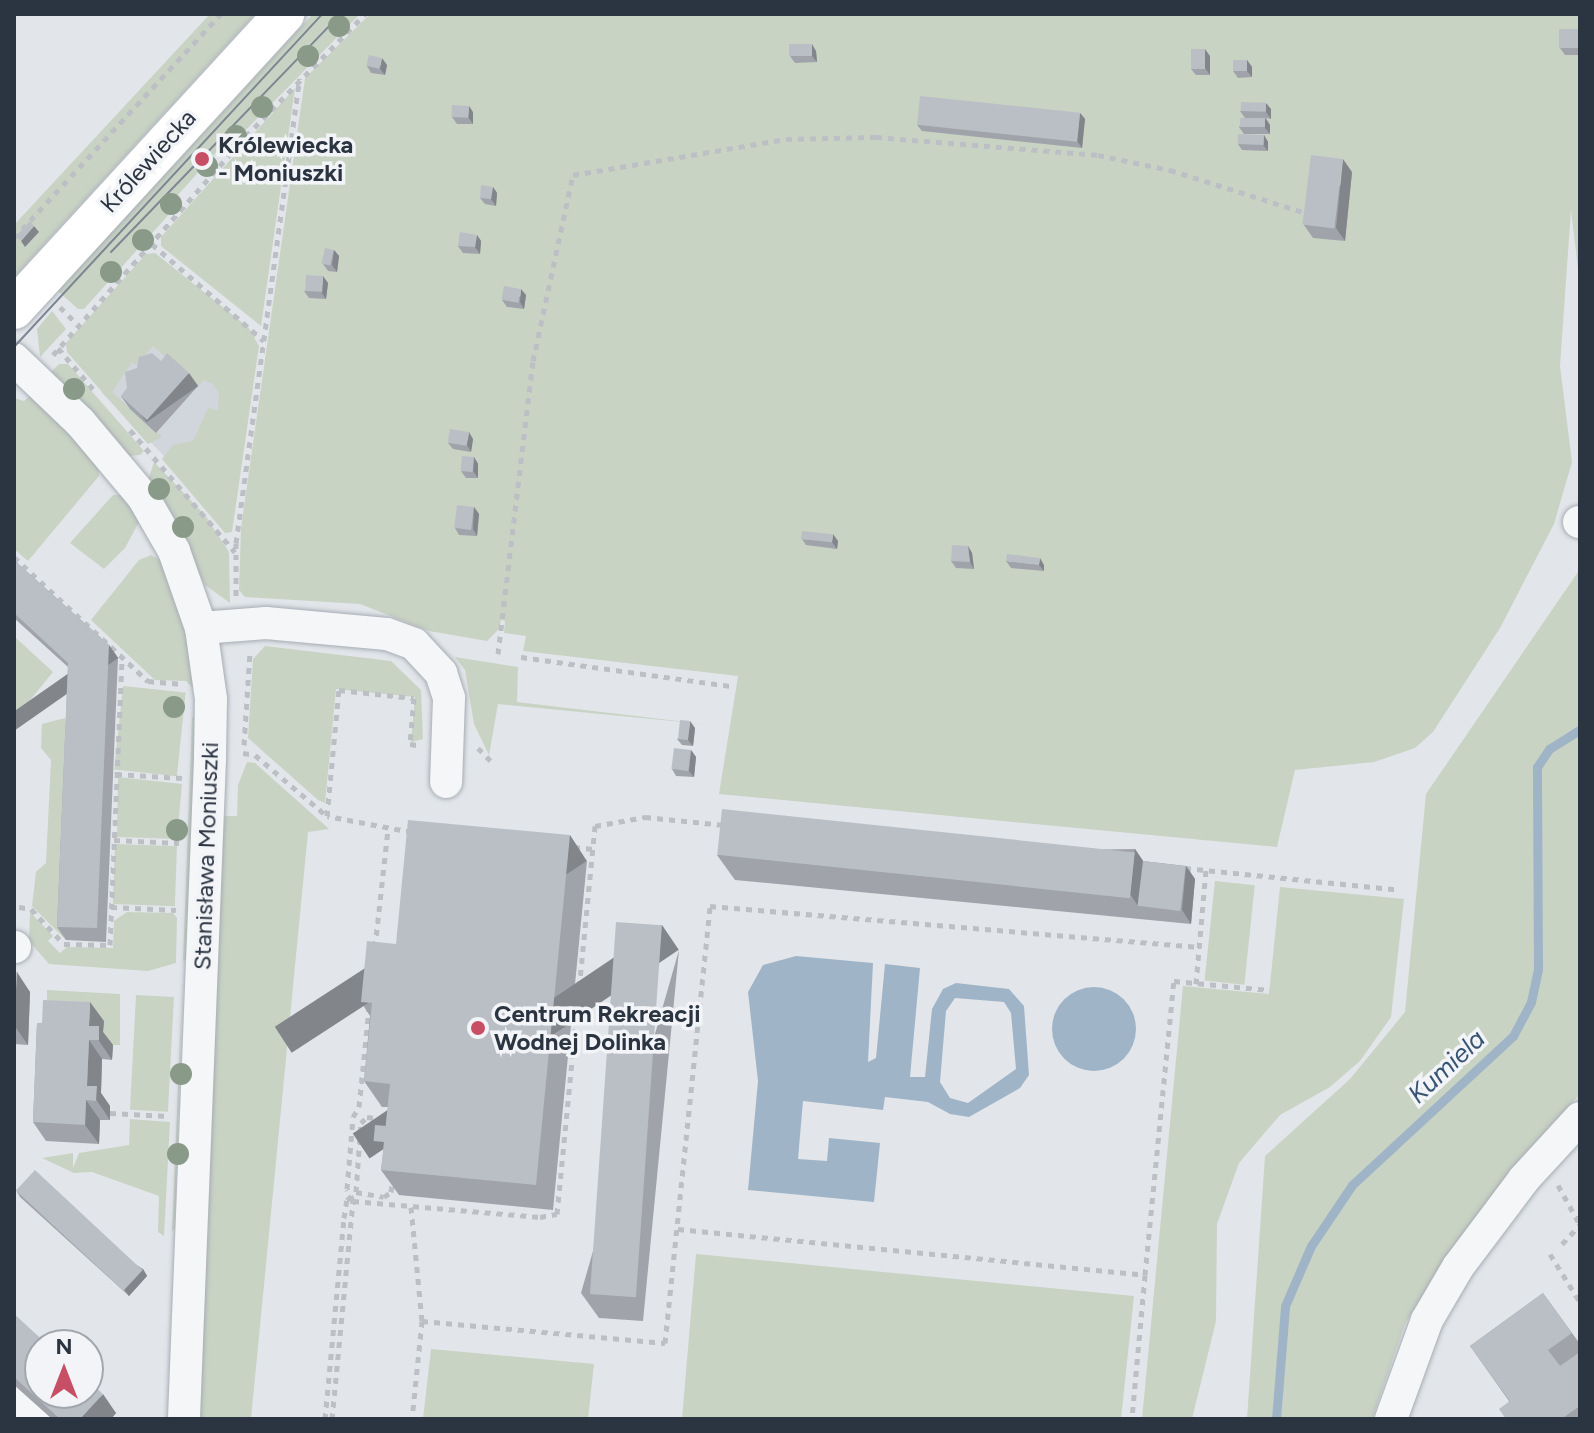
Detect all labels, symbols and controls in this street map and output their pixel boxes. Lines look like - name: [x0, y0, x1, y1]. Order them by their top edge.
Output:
- street label: Królewiecka: [94, 104, 202, 218]
- place label: Królewiecka - Moniuszki: [218, 131, 353, 187]
- marker: Królewiecka - Moniuszki: [193, 150, 211, 168]
- street label: Stanisława Moniuszki: [188, 741, 224, 971]
- place label: Centrum Rekreacji Wodnej Dolinka: [494, 1000, 701, 1056]
- marker: Centrum Rekreacji Wodnej Dolinka: [469, 1019, 487, 1037]
- water label: Kumiela: [1402, 1024, 1492, 1110]
- north arrow: [24, 1329, 104, 1409]
- text: N: [55, 1333, 73, 1360]

